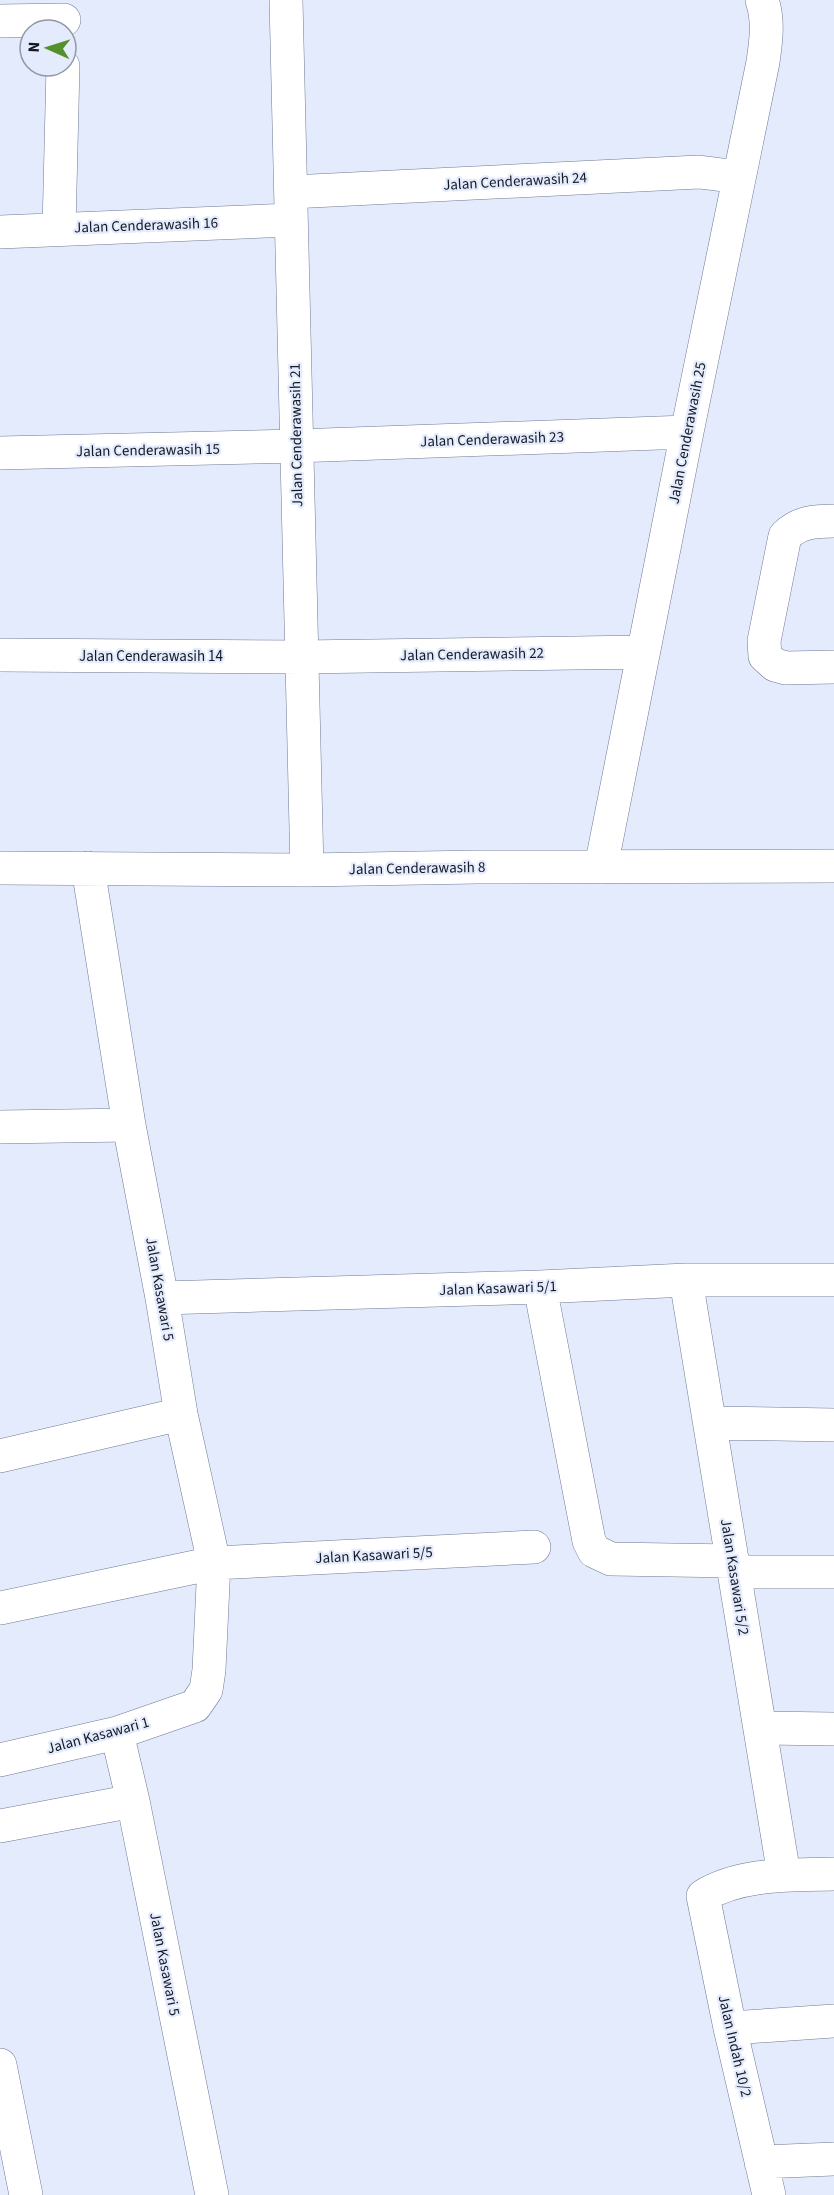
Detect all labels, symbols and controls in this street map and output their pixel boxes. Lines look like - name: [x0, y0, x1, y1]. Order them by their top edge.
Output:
- north arrow: [18, 18, 78, 78]
- text: N: [23, 41, 45, 53]
- street label: Jalan Cenderawasih 24: [443, 167, 588, 196]
- street label: Jalan Cenderawasih 16: [74, 212, 218, 239]
- street label: Jalan Cenderawasih 25: [663, 360, 712, 506]
- street label: Jalan Cenderawasih 21: [285, 363, 308, 507]
- street label: Jalan Cenderawasih 23: [420, 426, 564, 453]
- street label: Jalan Cenderawasih 15: [76, 439, 220, 462]
- street label: Jalan Cenderawasih 22: [400, 643, 544, 666]
- street label: Jalan Cenderawasih 14: [79, 646, 224, 667]
- street label: Jalan Cenderawasih 8: [349, 857, 485, 880]
- street label: Jalan Kasawari 5: [140, 1236, 179, 1343]
- street label: Jalan Kasawari 5/1: [439, 1276, 557, 1301]
- street label: Jalan Kasawari 5/2: [715, 1517, 754, 1637]
- street label: Jalan Kasawari 5/5: [315, 1542, 433, 1569]
- street label: Jalan Kasawari 1: [45, 1712, 152, 1759]
- street label: Jalan Kasawari 5: [144, 1911, 185, 2018]
- street label: Jalan Indah 10/2: [713, 1993, 756, 2099]

